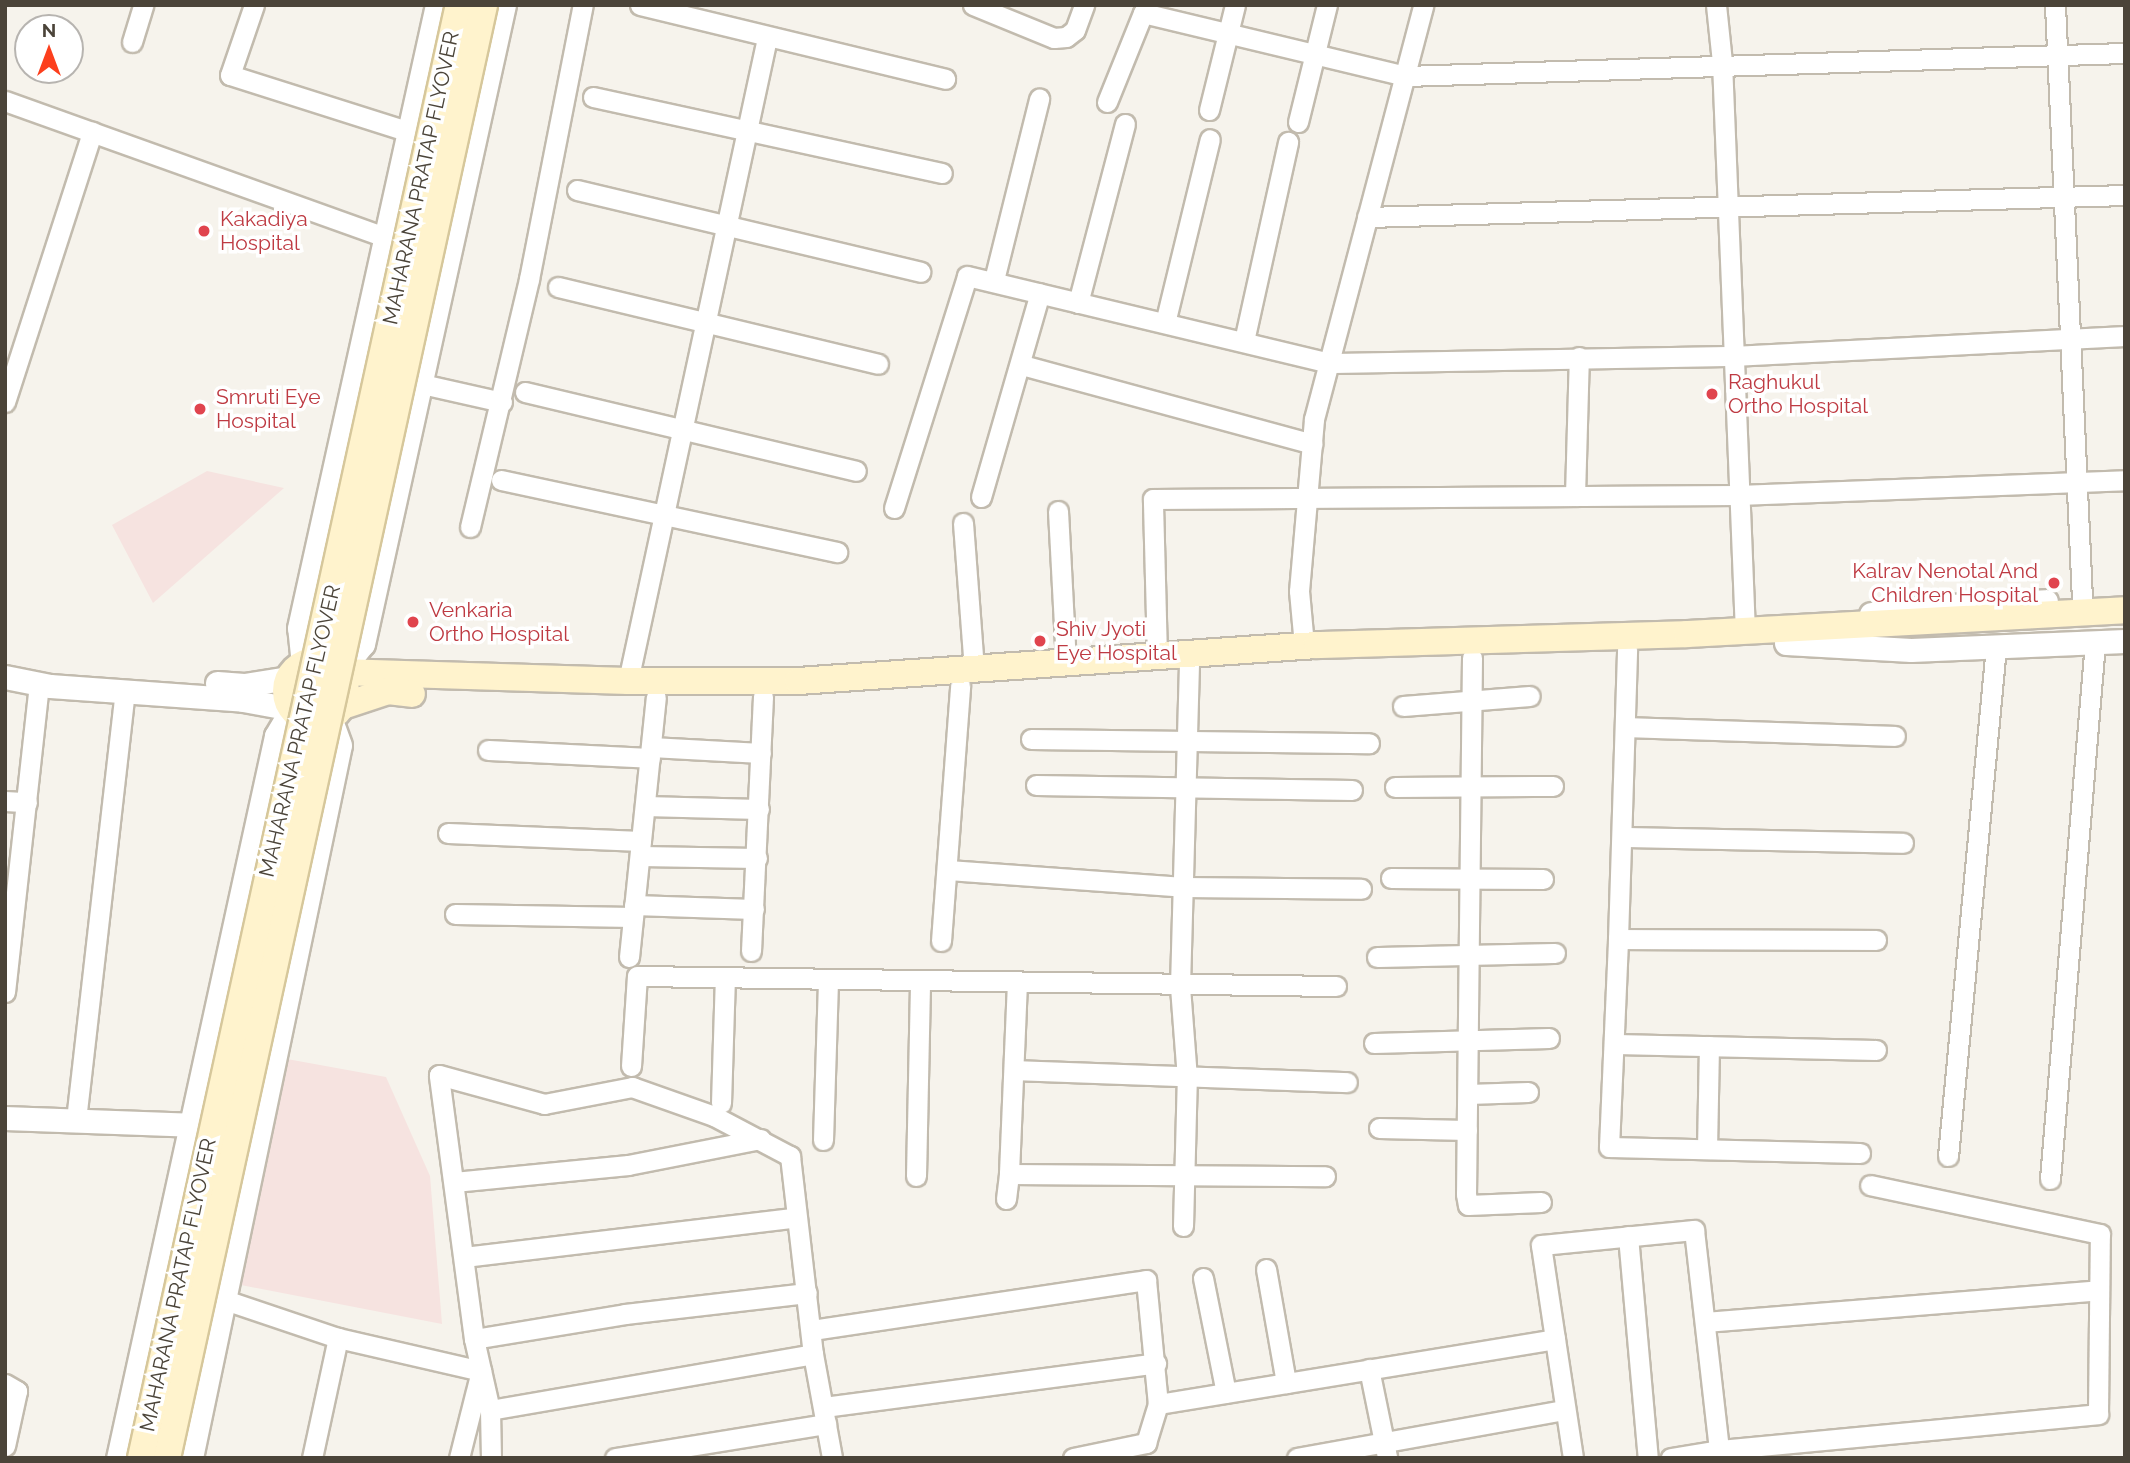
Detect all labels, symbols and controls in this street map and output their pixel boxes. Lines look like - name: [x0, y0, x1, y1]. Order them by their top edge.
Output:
- north arrow: [14, 14, 84, 84]
- text: N: [42, 19, 56, 41]
- street label: MAHARANA PRATAP FLYOVER: [377, 29, 465, 327]
- place label: Kakadiya Hospital: [220, 206, 308, 256]
- marker: Kakadiya Hospital: [194, 221, 214, 241]
- place label: Raghukul Ortho Hospital: [1728, 369, 1868, 419]
- place label: Smruti Eye Hospital: [216, 384, 321, 434]
- marker: Raghukul Ortho Hospital: [1702, 384, 1722, 404]
- marker: Smruti Eye Hospital: [190, 399, 210, 419]
- place label: Kalrav Nenotal And Children Hospital: [1850, 558, 2038, 608]
- marker: Kalrav Nenotal And Children Hospital: [2044, 573, 2064, 593]
- street label: MAHARANA PRATAP FLYOVER: [254, 582, 346, 880]
- place label: Venkaria Ortho Hospital: [429, 597, 569, 647]
- marker: Venkaria Ortho Hospital: [403, 612, 423, 632]
- place label: Shiv Jyoti Eye Hospital: [1056, 616, 1177, 666]
- marker: Shiv Jyoti Eye Hospital: [1030, 631, 1050, 651]
- street label: MAHARANA PRATAP FLYOVER: [134, 1136, 222, 1434]

